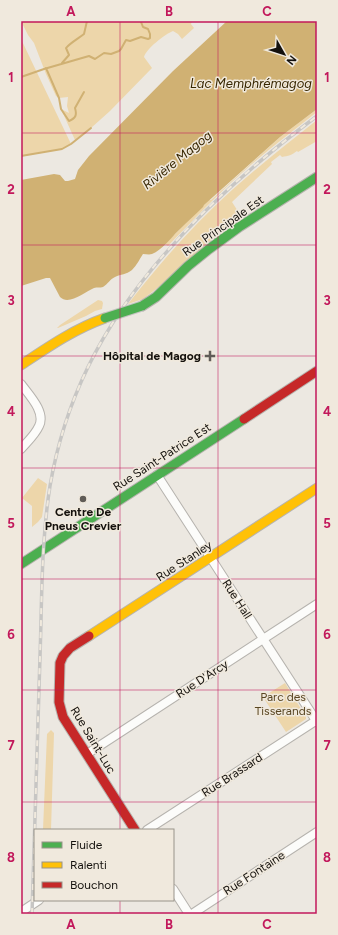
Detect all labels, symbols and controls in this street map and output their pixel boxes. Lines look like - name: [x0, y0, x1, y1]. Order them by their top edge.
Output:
- text: A: [66, 4, 76, 19]
- text: B: [165, 4, 173, 19]
- text: C: [262, 4, 272, 19]
- north arrow: [264, 34, 304, 74]
- text: N: [284, 53, 299, 67]
- text: 1: [8, 70, 14, 85]
- text: 1: [324, 70, 330, 85]
- water label: Lac Memphrémagog: [190, 76, 312, 91]
- water label: Rivière Magog: [140, 127, 215, 192]
- text: 2: [7, 182, 15, 197]
- text: 2: [323, 182, 331, 197]
- street label: Rue Principale Est: [180, 192, 267, 259]
- text: 3: [7, 293, 15, 308]
- text: 3: [323, 293, 331, 308]
- place label: Hôpital de Magog: [103, 349, 201, 363]
- marker: Hôpital de Magog: [204, 350, 216, 362]
- text: 4: [7, 404, 15, 419]
- text: 4: [323, 404, 331, 419]
- street label: Rue Saint-Patrice Est: [110, 420, 214, 494]
- marker: Centre De Pneus Crevier: [78, 494, 88, 504]
- place label: Centre De Pneus Crevier: [45, 505, 122, 533]
- text: 5: [7, 516, 15, 531]
- text: 5: [323, 516, 331, 531]
- street label: Rue Stanley: [153, 537, 215, 584]
- street label: Rue Hall: [219, 577, 255, 621]
- text: 6: [7, 627, 15, 642]
- text: 6: [323, 627, 331, 642]
- street label: Rue D'Arcy: [173, 657, 231, 701]
- park label: Parc des Tisserands: [255, 690, 312, 718]
- street label: Rue Saint-Luc: [68, 704, 119, 776]
- text: 7: [7, 738, 15, 753]
- text: 7: [323, 738, 331, 753]
- street label: Rue Brassard: [199, 750, 265, 800]
- legend: [34, 829, 174, 901]
- text: Fluide: [70, 838, 103, 852]
- street label: Rue Fontaine: [221, 848, 288, 898]
- text: 8: [7, 850, 15, 865]
- text: 8: [323, 850, 331, 865]
- text: Ralenti: [70, 858, 107, 872]
- text: Bouchon: [70, 878, 118, 892]
- text: A: [66, 917, 76, 932]
- text: B: [165, 917, 173, 932]
- text: C: [262, 917, 272, 932]

